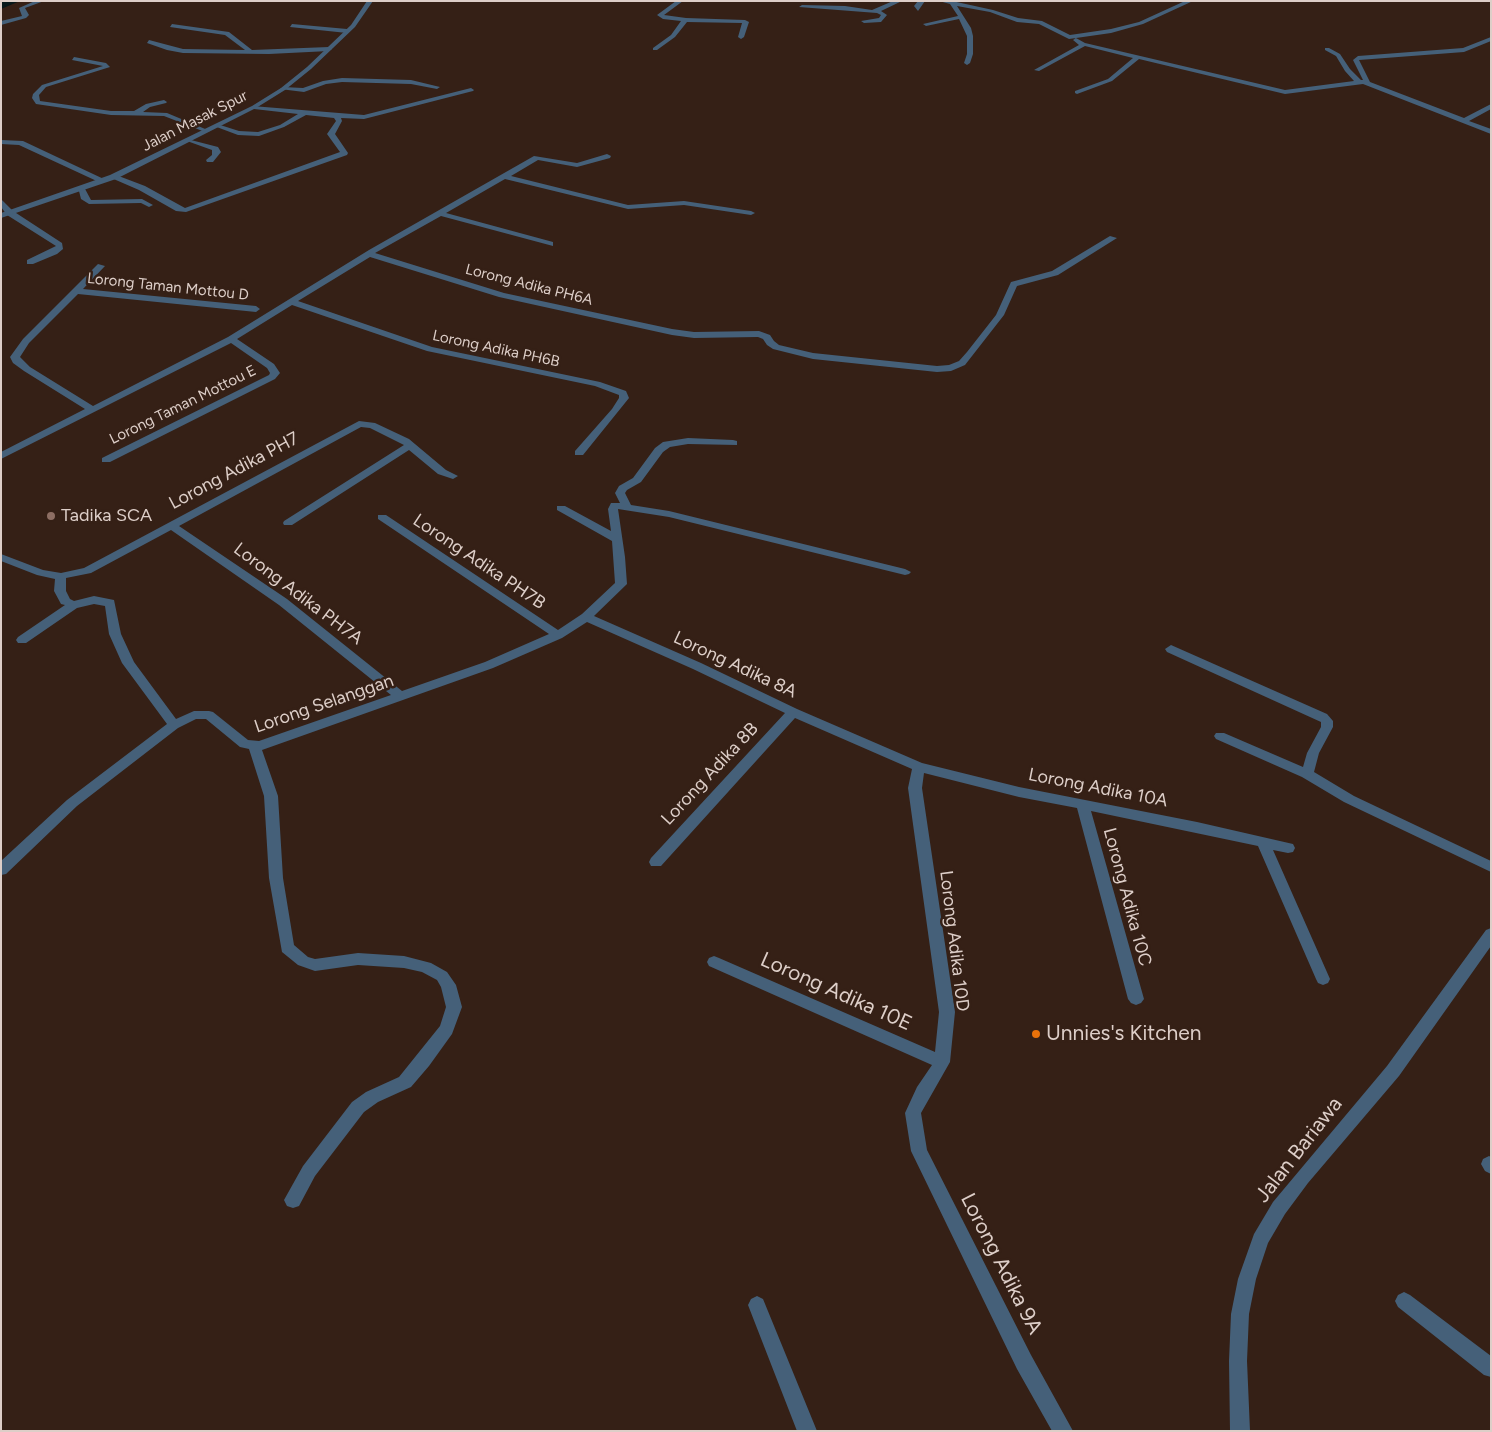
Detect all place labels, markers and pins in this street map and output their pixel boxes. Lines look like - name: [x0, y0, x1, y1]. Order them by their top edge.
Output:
- place label: Tadika SCA: [61, 505, 152, 527]
- marker: Tadika SCA: [45, 510, 57, 522]
- place label: Unnies's Kitchen: [1046, 1021, 1201, 1047]
- marker: Unnies's Kitchen: [1030, 1028, 1042, 1040]

